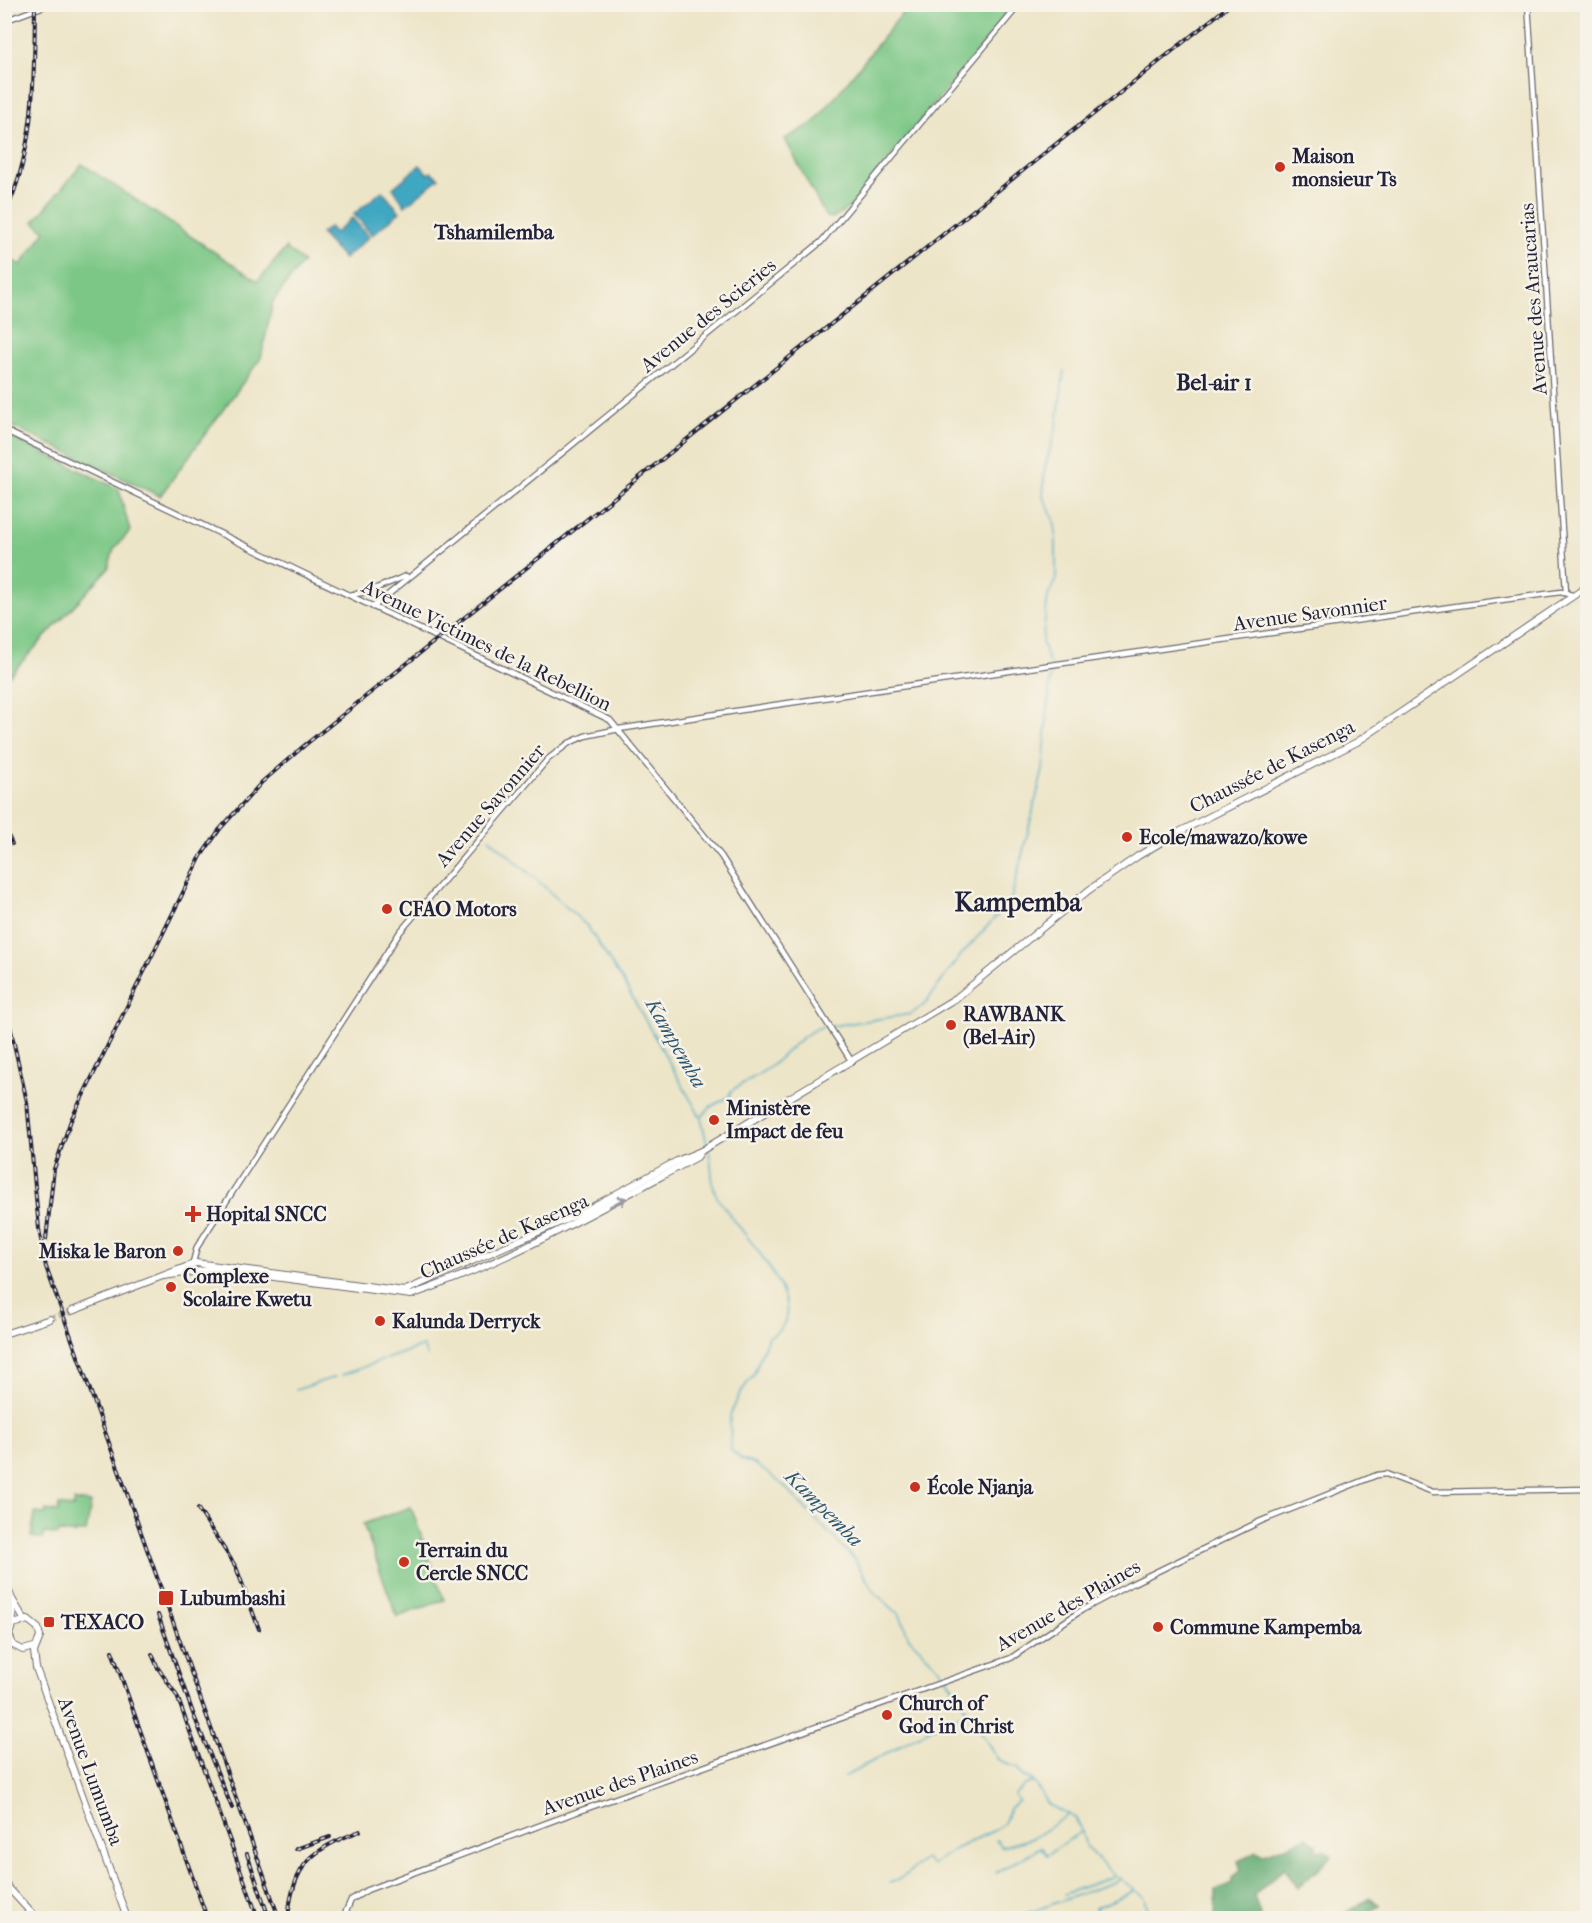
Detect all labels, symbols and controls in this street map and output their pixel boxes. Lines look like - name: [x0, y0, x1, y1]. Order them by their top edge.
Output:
- place label: Maison monsieur Ts: [1291, 145, 1397, 191]
- marker: Maison monsieur Ts: [1273, 160, 1287, 174]
- street label: Avenue des Araucarias: [1515, 202, 1552, 397]
- district label: Tshamilemba: [433, 220, 555, 244]
- street label: Avenue des Scieries: [635, 254, 781, 378]
- district label: Bel-air 1: [1176, 370, 1252, 396]
- street label: Avenue Victimes de la Rebellion: [357, 574, 616, 716]
- street label: Avenue Savonnier: [1231, 591, 1389, 636]
- street label: Chaussée de Kasenga: [1186, 715, 1359, 818]
- street label: Avenue Savonnier: [430, 739, 550, 872]
- place label: Ecole/mawazo/kowe: [1139, 826, 1308, 849]
- marker: Ecole/mawazo/kowe: [1120, 830, 1134, 844]
- district label: Kampemba: [955, 887, 1082, 918]
- place label: CFAO Motors: [399, 898, 517, 921]
- marker: CFAO Motors: [380, 902, 394, 916]
- water label: Kampemba: [640, 992, 711, 1092]
- place label: RAWBANK (Bel-Air): [963, 1003, 1066, 1049]
- marker: RAWBANK (Bel-Air): [944, 1018, 958, 1032]
- place label: Ministère Impact de feu: [725, 1097, 844, 1143]
- marker: Ministère Impact de feu: [707, 1113, 721, 1127]
- street label: Chaussée de Kasenga: [416, 1189, 593, 1284]
- one-way arrow: [608, 1196, 626, 1207]
- place label: Hopital SNCC: [206, 1203, 327, 1226]
- marker: Hopital SNCC: [184, 1205, 202, 1223]
- place label: Miska le Baron: [38, 1240, 166, 1263]
- marker: Miska le Baron: [171, 1244, 185, 1258]
- place label: Complexe Scolaire Kwetu: [183, 1265, 312, 1311]
- marker: Complexe Scolaire Kwetu: [164, 1280, 178, 1294]
- place label: Kalunda Derryck: [392, 1310, 541, 1333]
- marker: Kalunda Derryck: [373, 1314, 387, 1328]
- water label: Kampemba: [779, 1463, 868, 1552]
- place label: École Njanja: [927, 1474, 1034, 1499]
- marker: École Njanja: [908, 1480, 922, 1494]
- place label: Terrain du Cercle SNCC: [415, 1539, 528, 1585]
- marker: Terrain du Cercle SNCC: [397, 1555, 411, 1569]
- street label: Avenue des Plaines: [991, 1555, 1145, 1657]
- place label: Lubumbashi: [180, 1587, 287, 1610]
- marker: Lubumbashi: [157, 1589, 175, 1607]
- place label: TEXACO: [60, 1611, 144, 1634]
- marker: TEXACO: [42, 1615, 56, 1629]
- place label: Commune Kampemba: [1170, 1616, 1362, 1639]
- marker: Commune Kampemba: [1151, 1620, 1165, 1634]
- place label: Church of God in Christ: [899, 1692, 1015, 1738]
- street label: Avenue Lumumba: [53, 1693, 128, 1849]
- marker: Church of God in Christ: [880, 1708, 894, 1722]
- street label: Avenue des Plaines: [538, 1745, 701, 1820]

